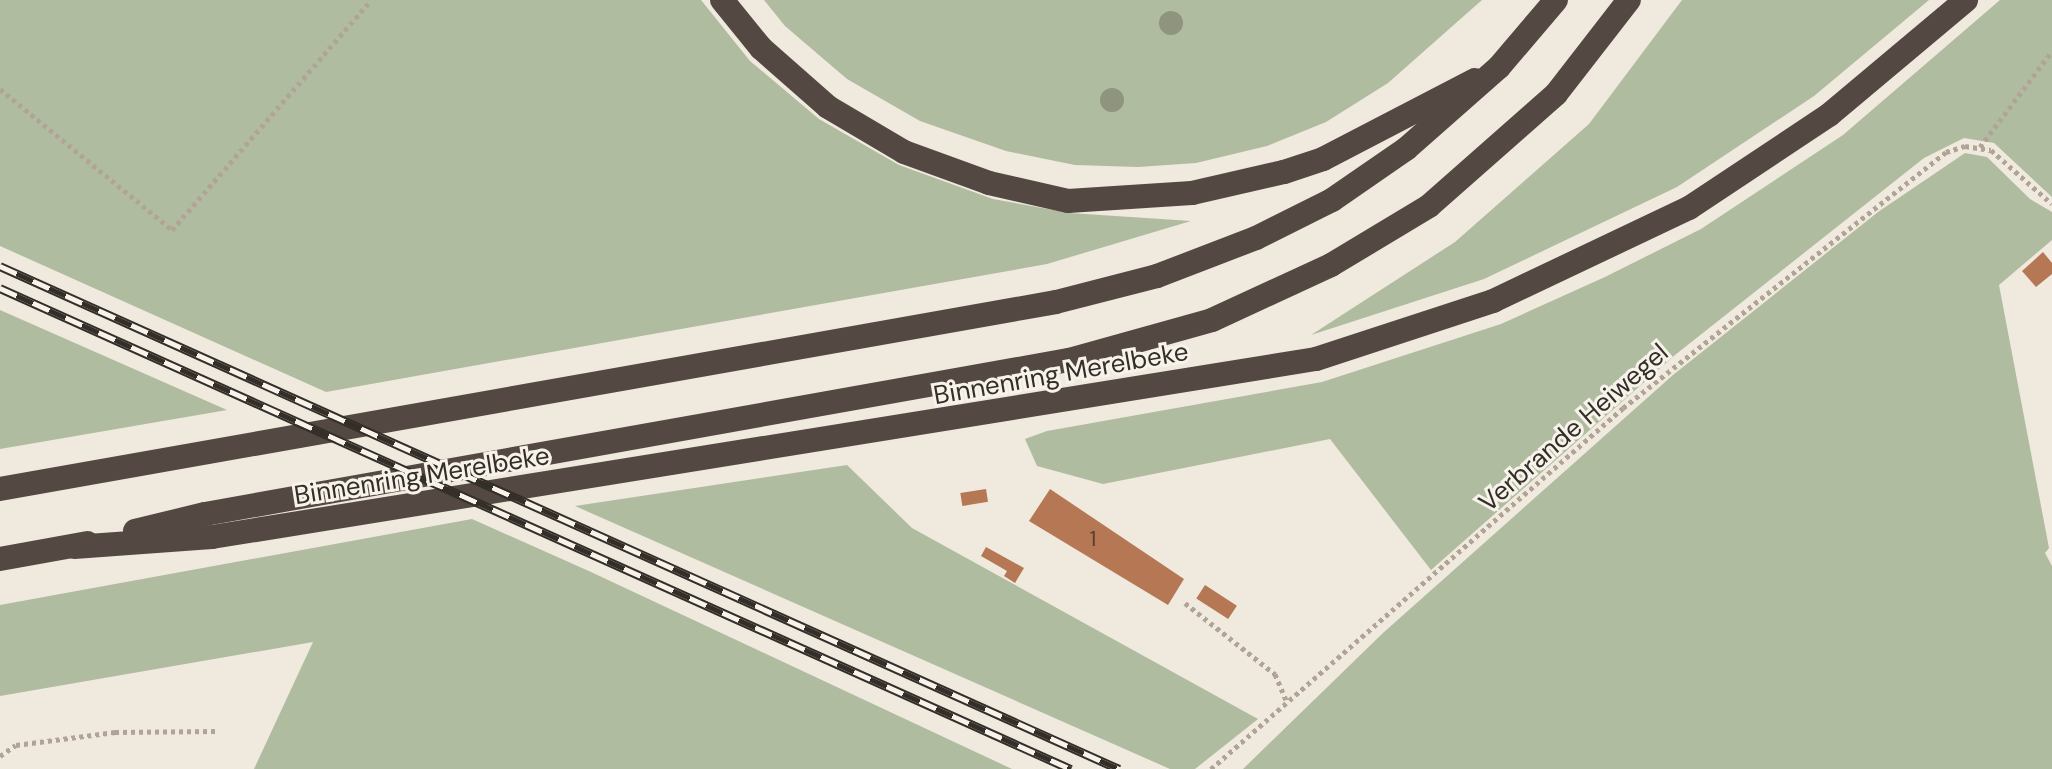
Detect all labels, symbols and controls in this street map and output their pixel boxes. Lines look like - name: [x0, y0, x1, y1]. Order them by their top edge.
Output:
- street label: Binnenring Merelbeke: [931, 336, 1191, 412]
- street label: Verbrande Heiwegel: [1473, 337, 1675, 519]
- street label: Binnenring Merelbeke: [292, 440, 552, 512]
- house number: 1: [1090, 526, 1096, 552]

